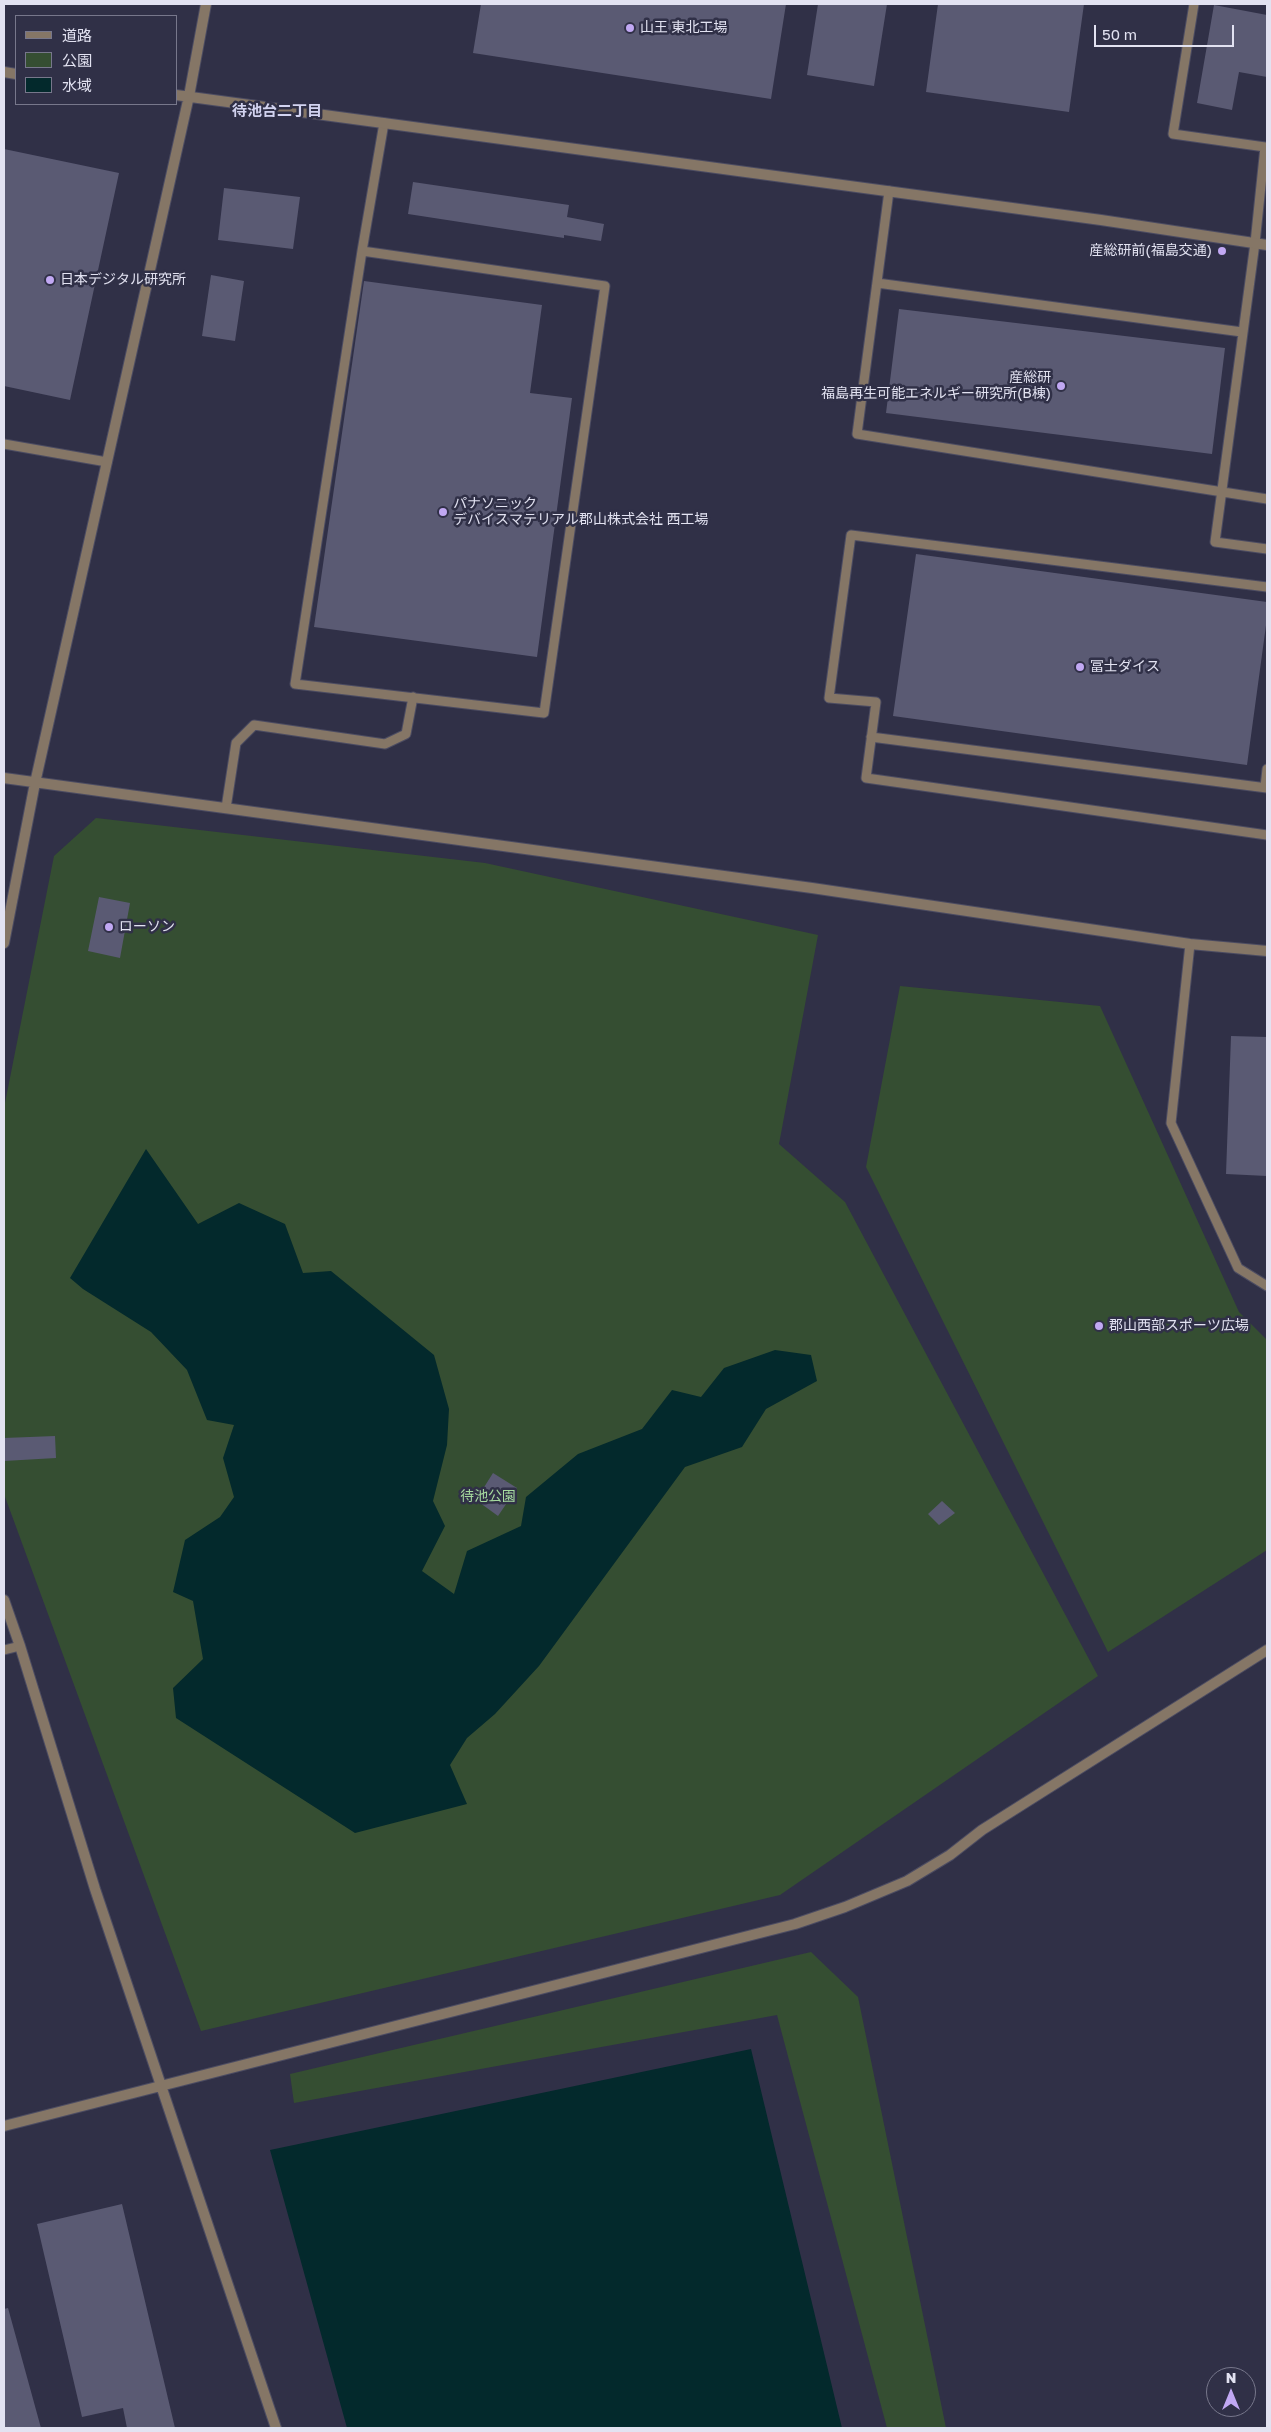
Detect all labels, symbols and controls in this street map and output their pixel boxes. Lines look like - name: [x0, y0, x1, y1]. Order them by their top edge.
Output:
- legend: [15, 15, 178, 105]
- scale bar: [1096, 15, 1236, 47]
- place label: 山王 東北工場: [640, 20, 727, 36]
- marker: 山王 東北工場: [624, 22, 636, 34]
- text: 50 m: [1102, 25, 1137, 43]
- text: 道路: [62, 26, 92, 44]
- text: 公園: [62, 51, 92, 69]
- text: 水域: [62, 76, 92, 94]
- district label: 待池台二丁目: [232, 102, 322, 120]
- place label: 産総研前(福島交通): [1089, 243, 1212, 259]
- marker: 産総研前(福島交通): [1216, 245, 1228, 257]
- place label: 日本デジタル研究所: [60, 272, 186, 288]
- marker: 日本デジタル研究所: [44, 274, 56, 286]
- place label: 産総研 福島再生可能エネルギー研究所(B棟): [821, 370, 1051, 402]
- marker: 産総研 福島再生可能エネルギー研究所(B棟): [1055, 380, 1067, 392]
- place label: パナソニック デバイスマテリアル郡山株式会社 西工場: [453, 496, 708, 528]
- marker: パナソニック デバイスマテリアル郡山株式会社 西工場: [437, 506, 449, 518]
- place label: 冨士ダイス: [1090, 659, 1160, 675]
- marker: 冨士ダイス: [1074, 661, 1086, 673]
- place label: ローソン: [119, 919, 175, 935]
- marker: ローソン: [103, 921, 115, 933]
- place label: 郡山西部スポーツ広場: [1109, 1318, 1249, 1334]
- marker: 郡山西部スポーツ広場: [1093, 1320, 1105, 1332]
- park label: 待池公園: [460, 1489, 516, 1505]
- north arrow: [1206, 2367, 1256, 2417]
- text: N: [1226, 2369, 1236, 2386]

